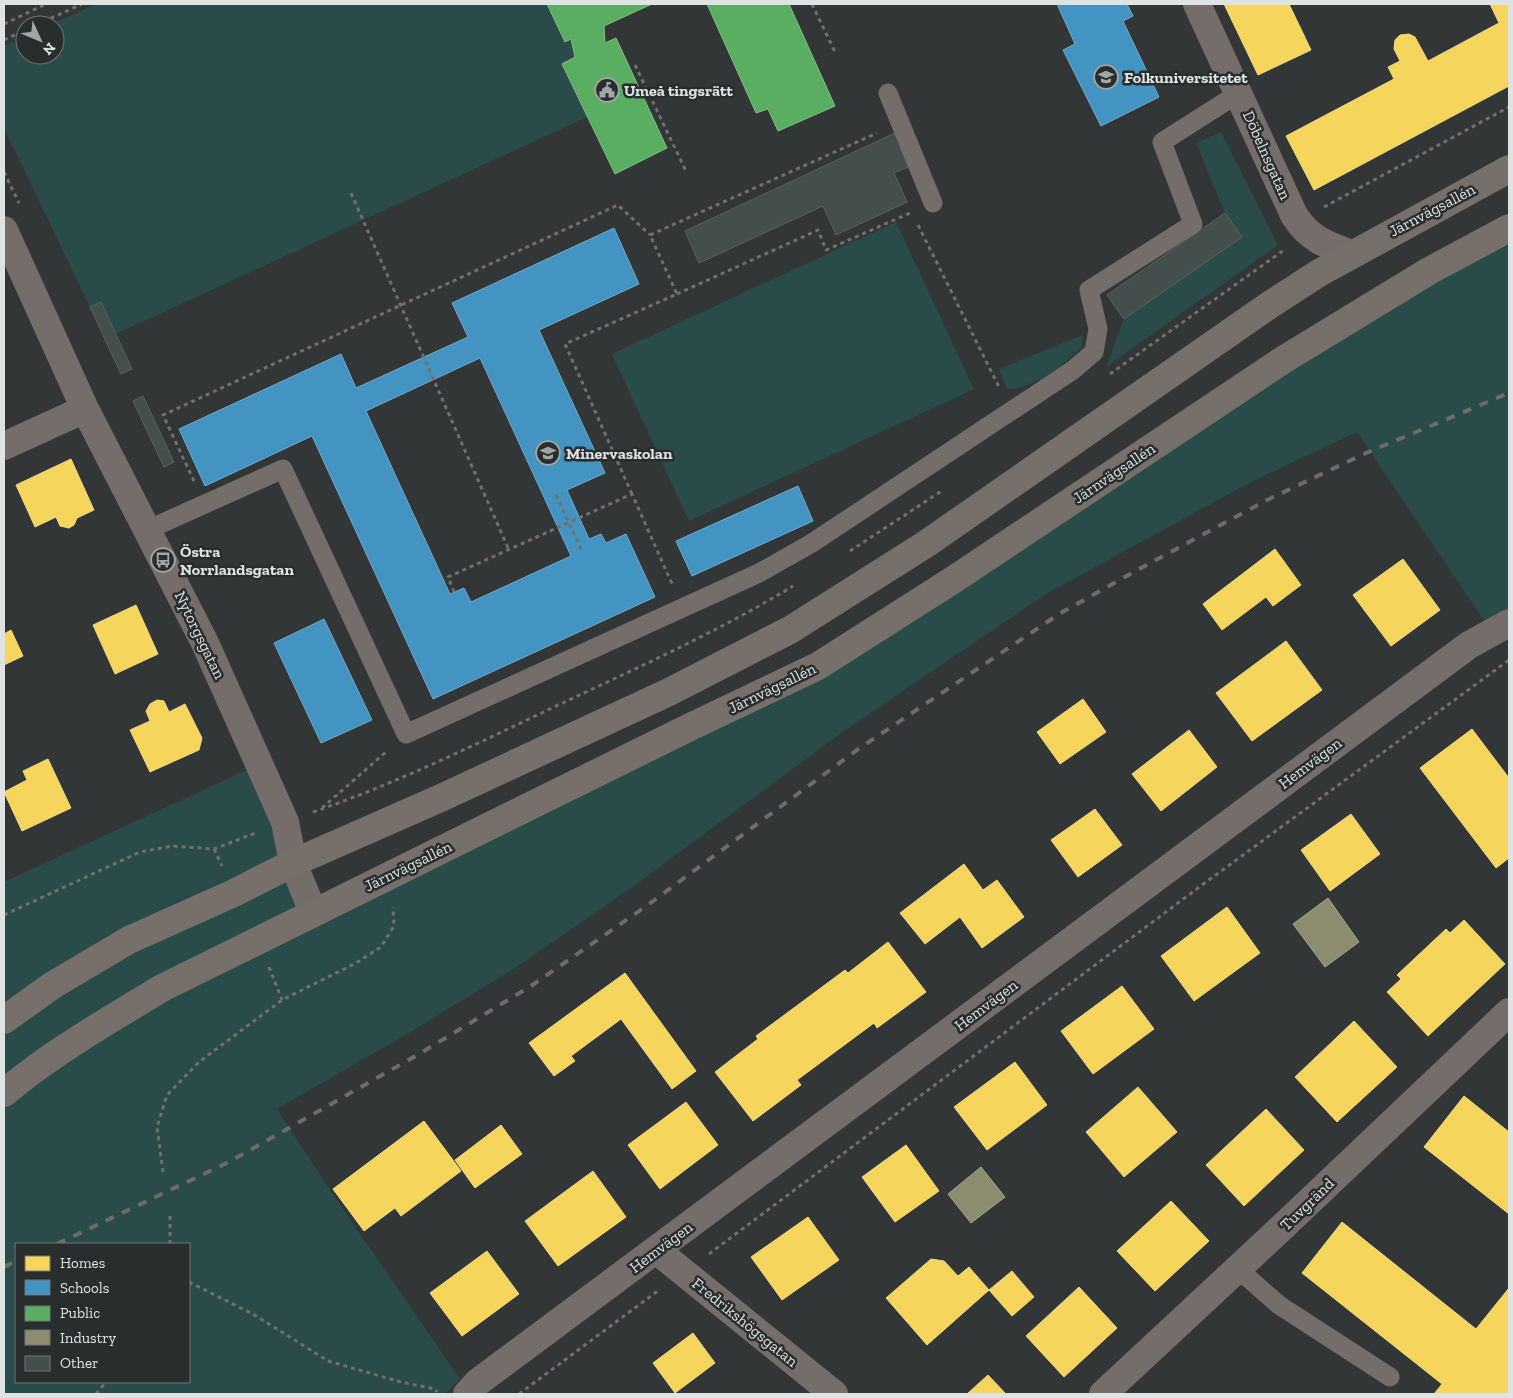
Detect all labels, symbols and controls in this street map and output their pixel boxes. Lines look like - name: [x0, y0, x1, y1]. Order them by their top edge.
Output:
- north arrow: [15, 15, 65, 65]
- text: N: [39, 39, 59, 59]
- school or university icon: Folkuniversitetet: [1093, 64, 1119, 90]
- place label: Folkuniversitetet: [1124, 68, 1248, 87]
- public building icon: Umeå tingsrätt: [594, 77, 620, 103]
- place label: Umeå tingsrätt: [624, 81, 733, 100]
- street label: Döbelnsgatan: [1239, 108, 1295, 203]
- street label: Järnvägsallén: [1386, 179, 1479, 241]
- street label: Järnvägsallén: [1069, 438, 1159, 507]
- school or university icon: Minervaskolan: [535, 440, 561, 466]
- place label: Minervaskolan: [566, 444, 673, 463]
- place label: Östra Norrlandsgatan: [180, 542, 294, 579]
- bus stop icon: Östra Norrlandsgatan: [150, 547, 176, 573]
- street label: Nytorgsgatan: [171, 588, 230, 683]
- street label: Järnvägsallén: [725, 658, 819, 717]
- street label: Hemvägen: [1275, 733, 1346, 793]
- street label: Järnvägsallén: [361, 836, 455, 895]
- street label: Hemvägen: [951, 975, 1022, 1035]
- street label: Tuvgränd: [1276, 1173, 1338, 1234]
- street label: Hemvägen: [626, 1217, 697, 1277]
- legend: [15, 1243, 190, 1383]
- text: Homes: [60, 1254, 105, 1272]
- street label: Fredrikshögsgatan: [688, 1273, 802, 1371]
- text: Schools: [60, 1279, 109, 1297]
- text: Public: [60, 1304, 100, 1322]
- text: Industry: [60, 1329, 117, 1347]
- text: Other: [60, 1354, 98, 1372]

